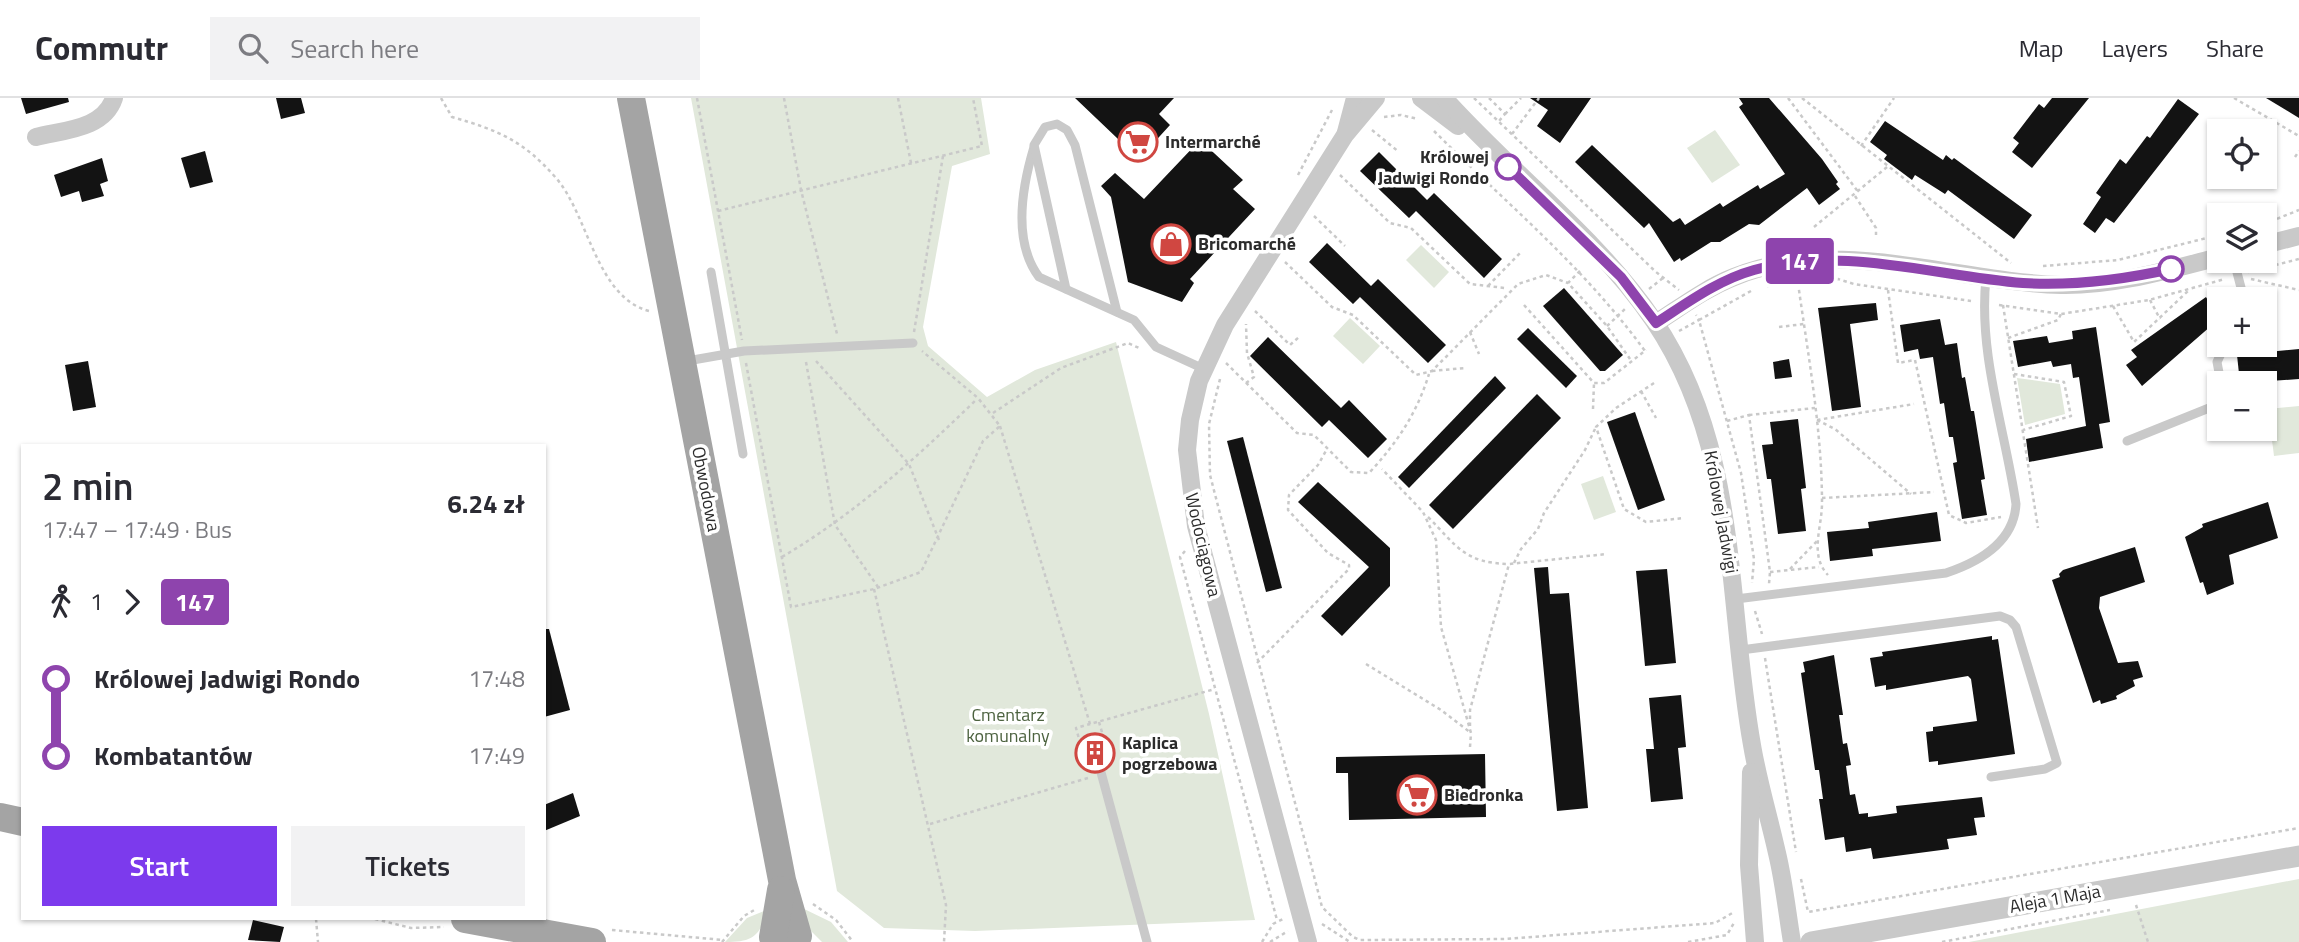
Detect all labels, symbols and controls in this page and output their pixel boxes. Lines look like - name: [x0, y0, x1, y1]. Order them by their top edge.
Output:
- search box: [210, 17, 700, 80]
- text: Commutr: [35, 23, 168, 73]
- icon: search: [234, 29, 272, 67]
- text: Search here: [290, 29, 419, 68]
- text: Map: [2019, 30, 2064, 66]
- text: Layers: [2102, 30, 2168, 66]
- text: Share: [2206, 30, 2264, 66]
- map controls: [2207, 119, 2277, 441]
- button: locate: [2207, 119, 2277, 189]
- supermarket icon: Intermarché: [1117, 121, 1159, 163]
- place label: Intermarché: [1165, 128, 1261, 155]
- place label: Królowej Jadwigi Rondo: [1378, 143, 1489, 191]
- marker: Królowej Jadwigi Rondo: [1495, 154, 1521, 180]
- button: layers: [2207, 203, 2277, 273]
- shop icon: Bricomarché: [1150, 223, 1192, 265]
- place label: Bricomarché: [1198, 230, 1296, 257]
- line badge: 147: [1760, 238, 1840, 284]
- text: 147: [1780, 243, 1820, 279]
- unlabelled marker: [2158, 256, 2184, 282]
- button: +: [2207, 287, 2277, 357]
- button: −: [2207, 371, 2277, 441]
- street label: Obwodowa: [685, 444, 728, 534]
- street label: Królowej Jadwigi: [1697, 448, 1746, 576]
- text: 2 min: [42, 457, 133, 515]
- text: 6.24 zł: [447, 484, 525, 523]
- street label: Wodociągowa: [1178, 490, 1229, 600]
- text: 17:47 – 17:49 · Bus: [42, 512, 232, 547]
- icon: walk: [42, 583, 80, 621]
- icon: forward: [113, 583, 151, 621]
- text: 1: [90, 584, 103, 619]
- text: 147: [175, 584, 215, 620]
- text: Królowej Jadwigi Rondo: [94, 659, 360, 698]
- text: 17:48: [468, 661, 525, 696]
- park label: Cmentarz komunalny: [966, 701, 1050, 749]
- place label: Kaplica pogrzebowa: [1122, 729, 1218, 777]
- building icon: Kaplica pogrzebowa: [1074, 732, 1116, 774]
- text: Kombatantów: [94, 736, 253, 775]
- text: 17:49: [468, 738, 525, 773]
- supermarket icon: Biedronka: [1396, 774, 1438, 816]
- place label: Biedronka: [1444, 781, 1523, 808]
- button: Start: [42, 826, 277, 906]
- button: Tickets: [291, 826, 525, 906]
- street label: Aleja 1 Maja: [2007, 877, 2103, 920]

